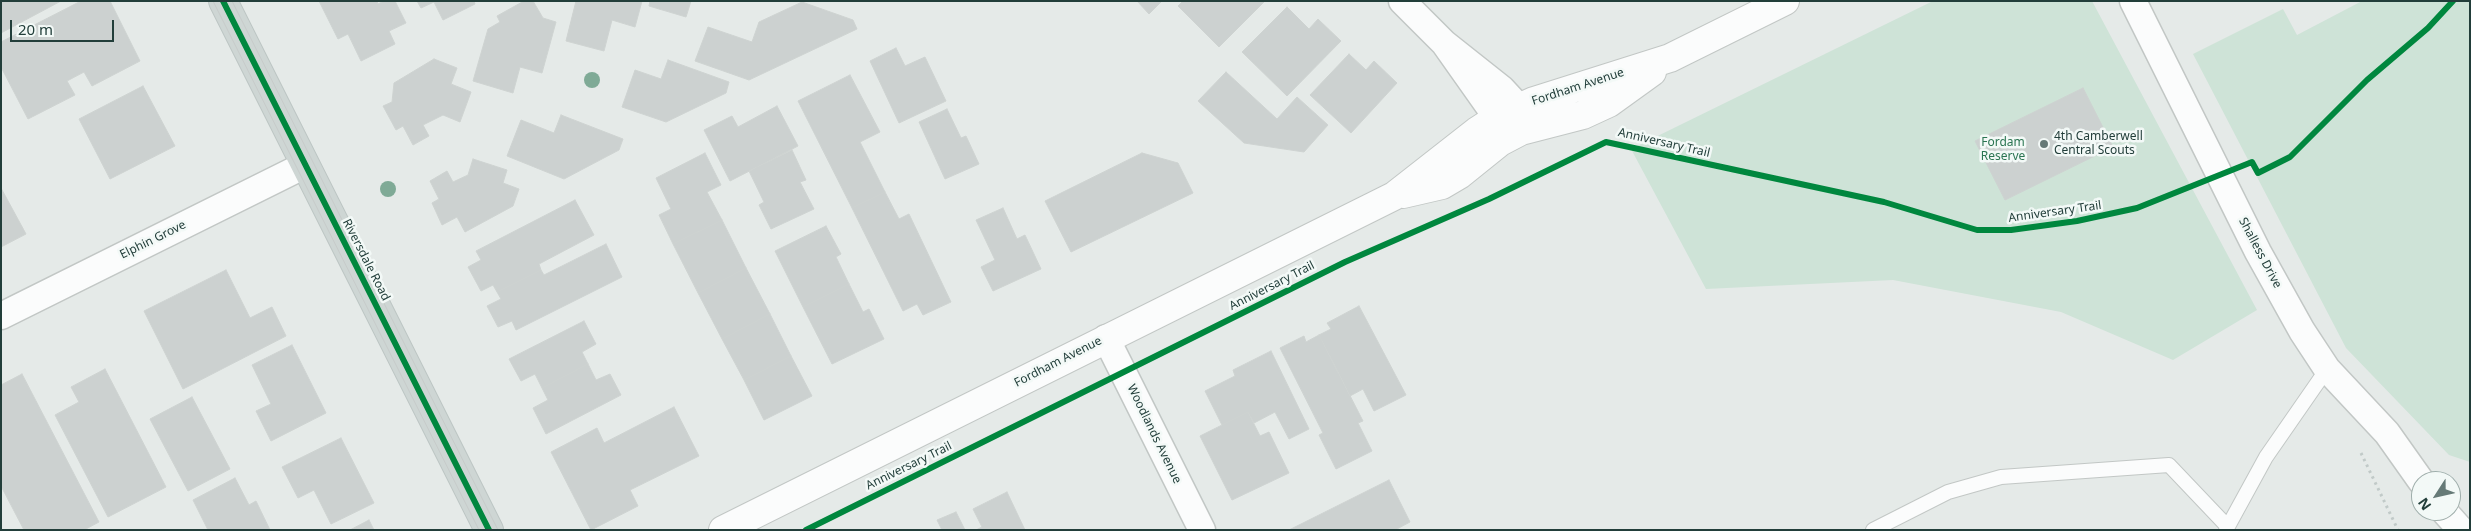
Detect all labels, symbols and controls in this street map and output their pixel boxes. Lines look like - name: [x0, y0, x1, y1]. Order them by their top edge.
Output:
- scale bar: [12, 10, 116, 42]
- text: 20 m: [18, 19, 53, 39]
- street label: Fordham Avenue: [1530, 65, 1626, 109]
- street label: Anniversary Trail: [1617, 125, 1711, 161]
- place label: 4th Camberwell Central Scouts: [2054, 130, 2143, 158]
- park label: Fordam Reserve: [1981, 136, 2025, 164]
- marker: 4th Camberwell Central Scouts: [2038, 138, 2050, 150]
- street label: Anniversary Trail: [2008, 198, 2102, 226]
- street label: Shalless Drive: [2235, 215, 2285, 291]
- street label: Riversdale Road: [339, 217, 393, 303]
- street label: Elphin Grove: [118, 218, 188, 262]
- street label: Anniversary Trail: [1227, 258, 1317, 314]
- street label: Fordham Avenue: [1012, 334, 1104, 390]
- street label: Woodlands Avenue: [1124, 382, 1184, 486]
- street label: Anniversary Trail: [864, 439, 954, 493]
- north arrow: [2411, 471, 2461, 521]
- text: N: [2413, 494, 2435, 514]

